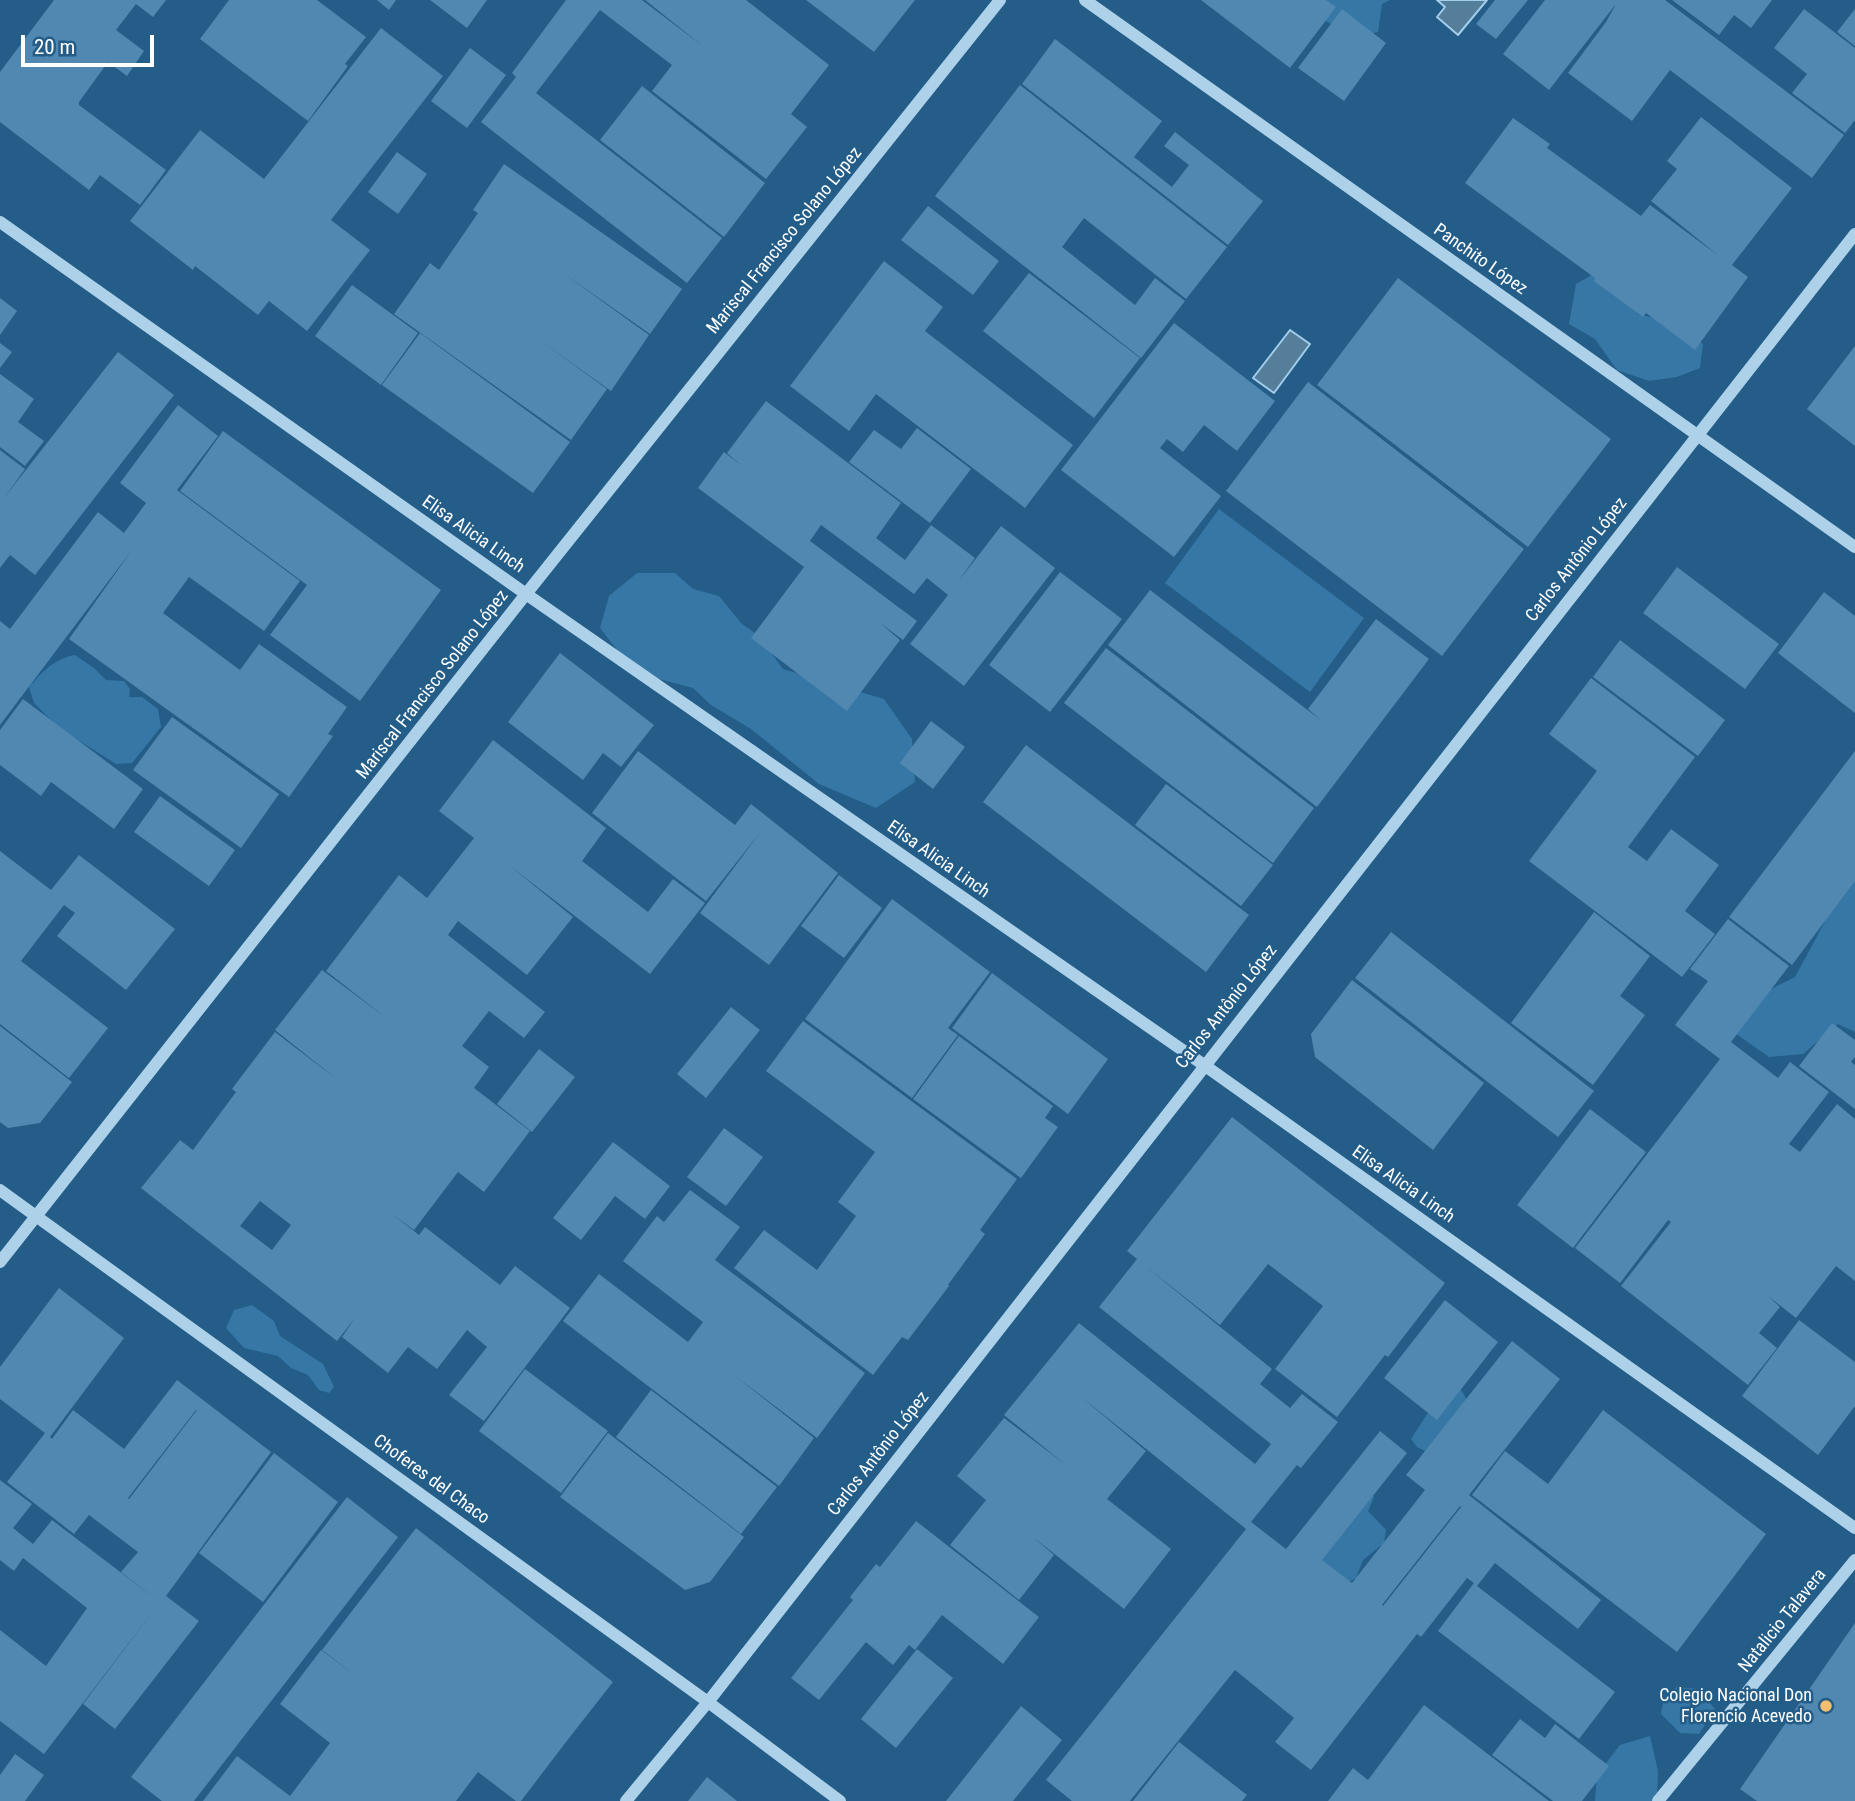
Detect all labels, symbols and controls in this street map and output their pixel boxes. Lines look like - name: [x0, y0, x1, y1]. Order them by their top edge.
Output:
- scale bar: [24, 21, 158, 65]
- text: 20 m: [34, 35, 75, 59]
- street label: Mariscal Francisco Solano López: [703, 143, 867, 339]
- street label: Panchito López: [1429, 220, 1531, 300]
- street label: Elisa Alicia Linch: [417, 492, 529, 578]
- street label: Carlos Antônio López: [1522, 493, 1632, 627]
- street label: Mariscal Francisco Solano López: [352, 586, 514, 784]
- street label: Elisa Alicia Linch: [882, 817, 994, 903]
- street label: Carlos Antônio López: [1172, 940, 1282, 1074]
- street label: Elisa Alicia Linch: [1347, 1142, 1459, 1228]
- street label: Carlos Antônio López: [824, 1387, 934, 1521]
- street label: Choferes del Chaco: [369, 1431, 493, 1529]
- street label: Natalicio Talavera: [1735, 1565, 1831, 1677]
- place label: Colegio Nacional Don Florencio Acevedo: [1659, 1685, 1812, 1728]
- marker: Colegio Nacional Don Florencio Acevedo: [1818, 1698, 1834, 1714]

